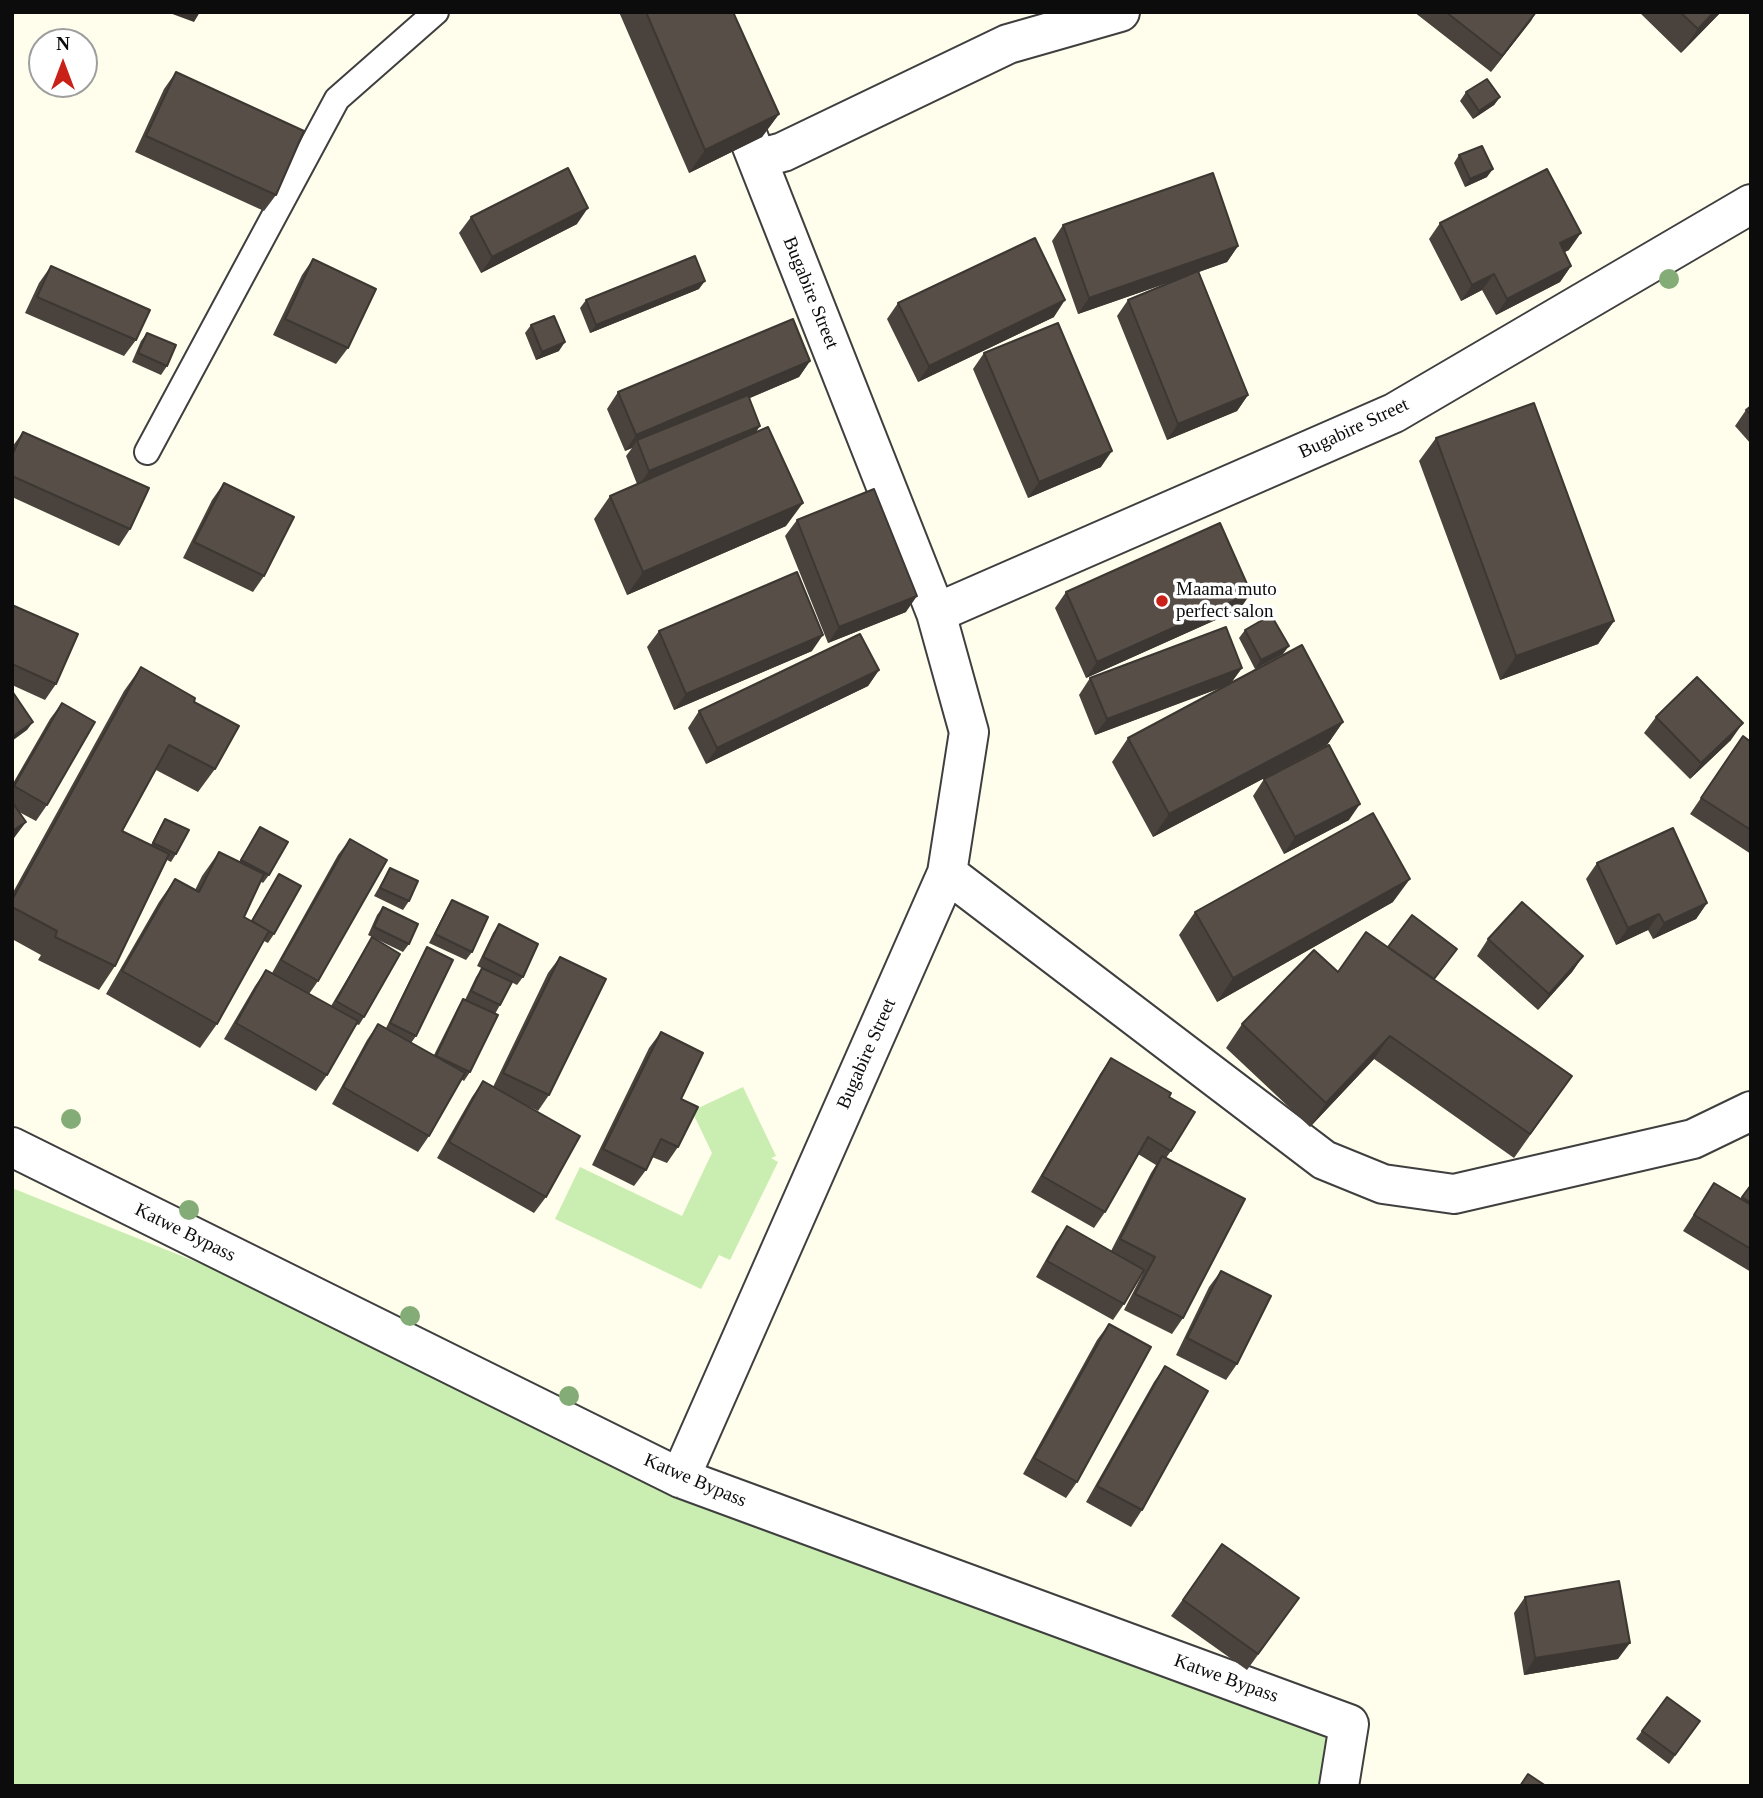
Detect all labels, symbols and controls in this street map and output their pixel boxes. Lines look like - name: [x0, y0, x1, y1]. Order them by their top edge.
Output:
- north arrow: [28, 28, 98, 98]
- text: N: [56, 33, 70, 54]
- street label: Bugabire Street: [777, 234, 843, 352]
- street label: Bugabire Street: [1295, 394, 1413, 464]
- place label: Maama muto perfect salon: [1176, 579, 1277, 623]
- marker: Maama muto perfect salon: [1154, 593, 1170, 609]
- street label: Bugabire Street: [832, 995, 902, 1113]
- street label: Katwe Bypass: [131, 1199, 239, 1267]
- street label: Katwe Bypass: [640, 1449, 750, 1513]
- street label: Katwe Bypass: [1171, 1650, 1281, 1708]

